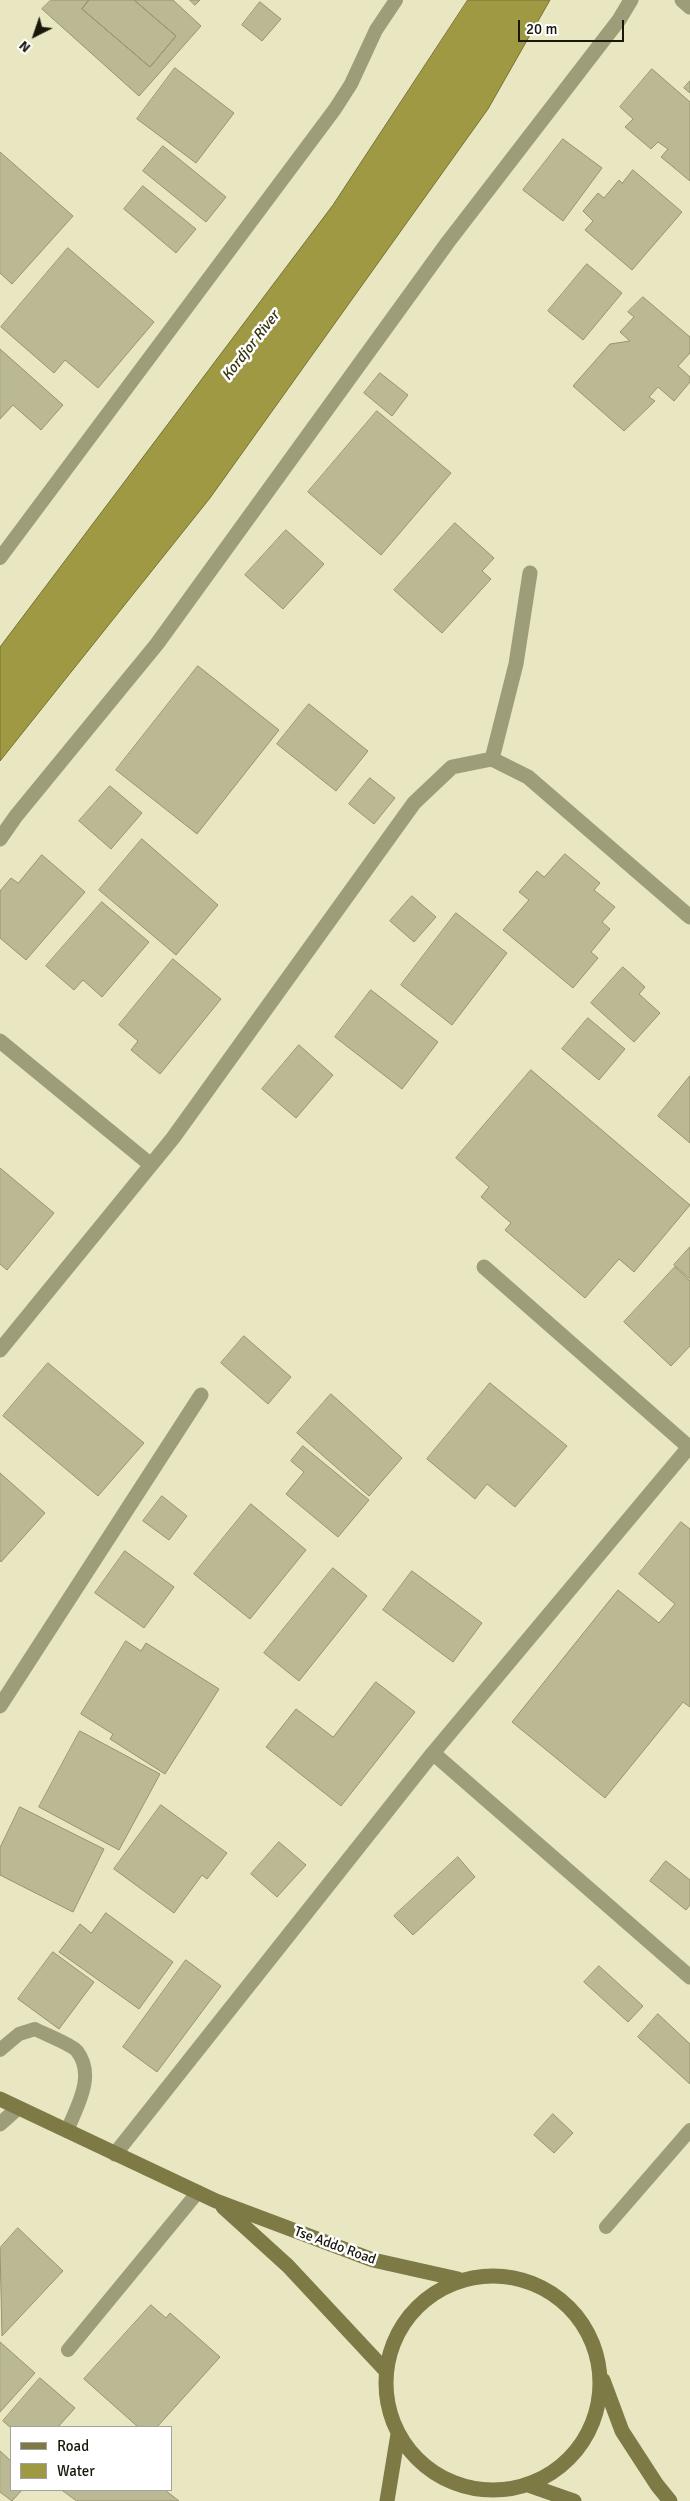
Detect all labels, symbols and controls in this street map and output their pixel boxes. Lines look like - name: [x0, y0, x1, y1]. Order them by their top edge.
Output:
- north arrow: [10, 10, 60, 60]
- scale bar: [520, 10, 626, 42]
- text: 20 m: [526, 20, 557, 38]
- text: N: [16, 37, 34, 56]
- water label: Kordjor River: [218, 308, 284, 384]
- street label: Tse Addo Road: [292, 2223, 378, 2269]
- legend: [10, 2426, 172, 2491]
- text: Road: [57, 2437, 89, 2455]
- text: Water: [57, 2462, 95, 2480]

